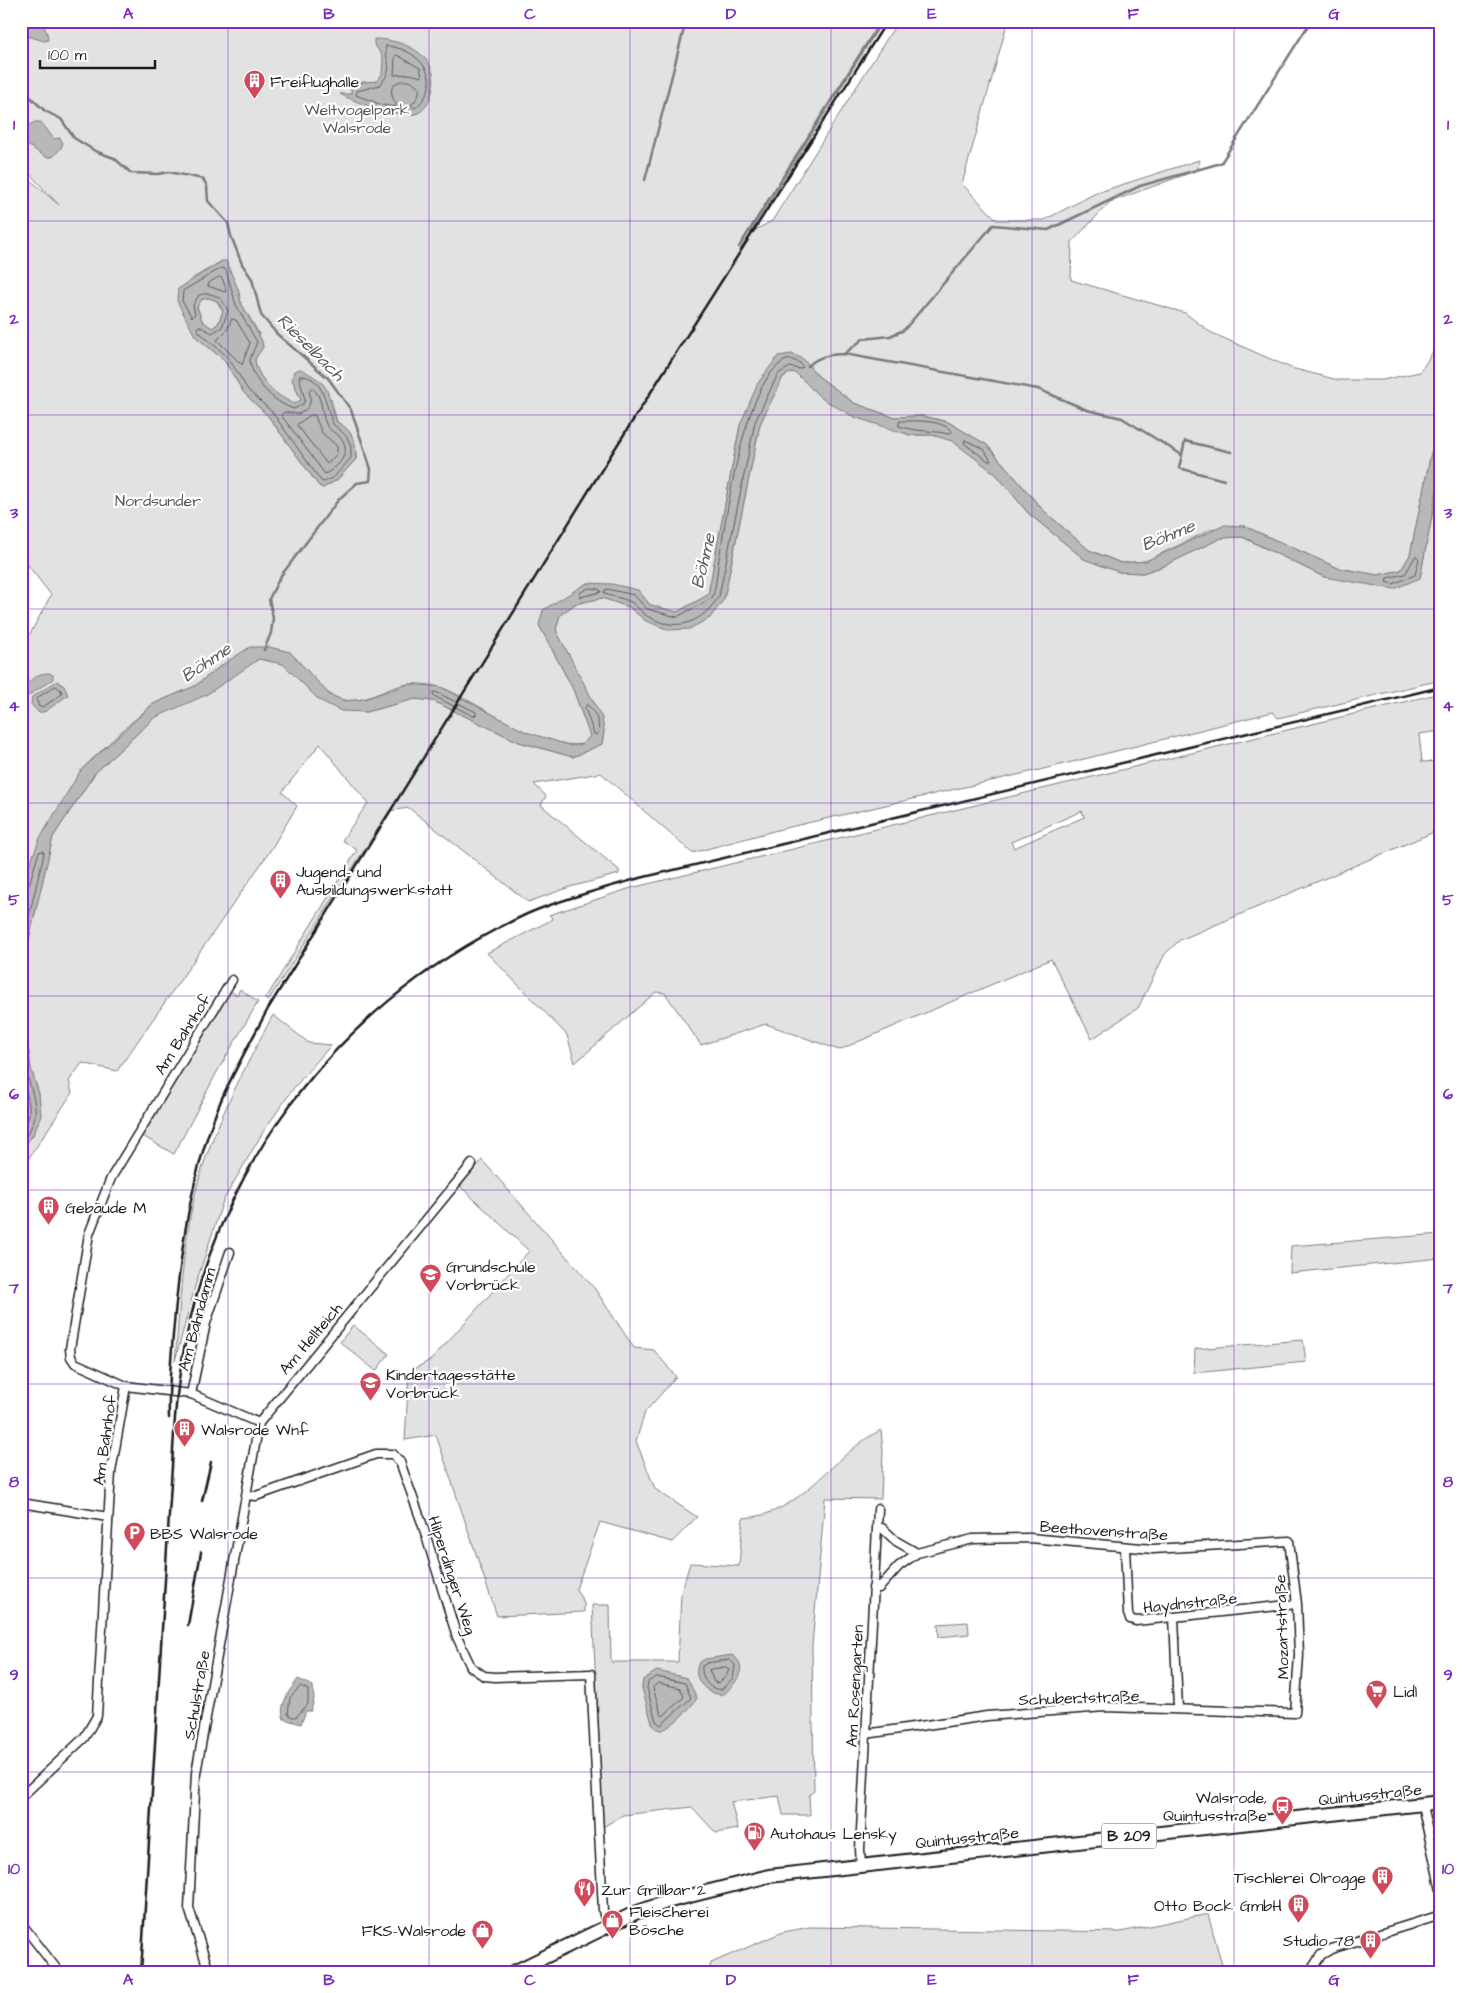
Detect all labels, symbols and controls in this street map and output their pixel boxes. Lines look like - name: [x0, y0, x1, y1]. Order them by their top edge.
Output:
- text: A: [123, 3, 134, 25]
- text: B: [323, 3, 335, 25]
- text: C: [524, 3, 536, 25]
- text: D: [726, 3, 737, 25]
- text: E: [927, 3, 937, 25]
- text: F: [1127, 3, 1139, 25]
- text: G: [1328, 3, 1340, 25]
- scale bar: [40, 38, 155, 70]
- text: 100 m: [48, 45, 87, 66]
- building icon: Freiflughalle: [242, 69, 266, 100]
- place label: Freiflughalle: [270, 71, 359, 94]
- park label: Weltvogelpark Walsrode: [304, 99, 410, 139]
- text: 1: [13, 114, 16, 136]
- text: 1: [1447, 114, 1450, 136]
- text: 2: [8, 308, 19, 330]
- water label: Rieselbach: [271, 308, 351, 388]
- text: 2: [1442, 308, 1453, 330]
- park label: Nordsunder: [115, 490, 201, 512]
- text: 3: [9, 502, 19, 524]
- text: 3: [1443, 502, 1453, 524]
- water label: Böhme: [1138, 513, 1200, 557]
- water label: Böhme: [685, 530, 722, 591]
- water label: Böhme: [176, 636, 237, 688]
- text: 4: [9, 695, 20, 717]
- text: 4: [1443, 695, 1454, 717]
- place label: Jugend- und Ausbildungswerkstatt: [296, 861, 453, 902]
- building icon: Jugend- und Ausbildungswerkstatt: [268, 868, 292, 899]
- text: 5: [8, 889, 20, 911]
- text: 5: [1442, 889, 1454, 911]
- street label: Am Bahnhof: [149, 990, 217, 1079]
- text: 6: [9, 1083, 19, 1105]
- text: 6: [1443, 1083, 1453, 1105]
- building icon: Gebäude M: [37, 1195, 61, 1226]
- place label: Gebäude M: [65, 1197, 146, 1219]
- place label: Grundschule Vorbrück: [446, 1256, 536, 1296]
- school or university icon: Grundschule Vorbrück: [418, 1263, 442, 1294]
- street label: Am Bahndamm: [173, 1265, 221, 1373]
- text: 7: [8, 1277, 19, 1299]
- text: 7: [1442, 1277, 1453, 1299]
- street label: Am Hellteich: [274, 1298, 348, 1379]
- place label: Kindertagesstätte Vorbrück: [386, 1364, 516, 1404]
- school or university icon: Kindertagesstätte Vorbrück: [358, 1371, 382, 1402]
- street label: Am Bahnhof: [88, 1393, 122, 1487]
- building icon: Walsrode Wnf: [173, 1417, 197, 1448]
- place label: Walsrode Wnf: [201, 1419, 309, 1441]
- text: 8: [9, 1471, 20, 1493]
- text: 8: [1443, 1471, 1454, 1493]
- street label: Hilperdinger Weg: [422, 1513, 482, 1638]
- street label: Beethovenstraße: [1039, 1516, 1169, 1546]
- parking icon: BBS Walsrode: [122, 1521, 146, 1552]
- place label: BBS Walsrode: [150, 1523, 258, 1545]
- street label: Mozartstraße: [1269, 1574, 1295, 1680]
- street label: Haydnstraße: [1142, 1587, 1239, 1620]
- street label: Am Rosengarten: [841, 1624, 870, 1748]
- street label: Schulstraße: [178, 1648, 216, 1742]
- text: 9: [9, 1664, 19, 1686]
- text: 9: [1443, 1664, 1453, 1686]
- supermarket icon: Lidl: [1365, 1679, 1389, 1710]
- place label: Lidl: [1393, 1681, 1417, 1703]
- street label: Schubertstraße: [1018, 1685, 1140, 1711]
- street label: Quintusstraße: [1317, 1779, 1423, 1811]
- place label: Walsrode, Quintusstraße: [1163, 1787, 1267, 1827]
- bus stop icon: Walsrode, Quintusstraße: [1271, 1794, 1295, 1825]
- fuel station icon: Autohaus Lensky: [742, 1821, 766, 1852]
- street label: Quintusstraße: [914, 1822, 1020, 1854]
- place label: Autohaus Lensky: [770, 1823, 897, 1846]
- road number: B 209: [1102, 1824, 1156, 1848]
- text: 10: [8, 1858, 20, 1880]
- text: 10: [1442, 1858, 1454, 1880]
- building icon: Tischlerei Olrogge: [1370, 1865, 1394, 1896]
- place label: Tischlerei Olrogge: [1234, 1867, 1366, 1890]
- restaurant icon: Zur Grillbar 2: [573, 1877, 597, 1908]
- place label: Zur Grillbar 2: [601, 1879, 706, 1901]
- building icon: Otto Bock GmbH: [1286, 1893, 1310, 1924]
- place label: Otto Bock GmbH: [1154, 1895, 1282, 1917]
- place label: Fleischerei Bösche: [629, 1901, 709, 1941]
- shop icon: Fleischerei Bösche: [601, 1908, 625, 1939]
- shop icon: FKS-Walsrode: [470, 1918, 494, 1949]
- place label: FKS-Walsrode: [362, 1920, 466, 1942]
- building icon: Studio 78: [1358, 1928, 1382, 1959]
- place label: Studio 78: [1283, 1930, 1354, 1952]
- text: A: [123, 1969, 134, 1991]
- text: B: [323, 1969, 335, 1991]
- text: C: [524, 1969, 536, 1991]
- text: D: [726, 1969, 737, 1991]
- text: E: [927, 1969, 937, 1991]
- text: F: [1127, 1969, 1139, 1991]
- text: G: [1328, 1969, 1340, 1991]

